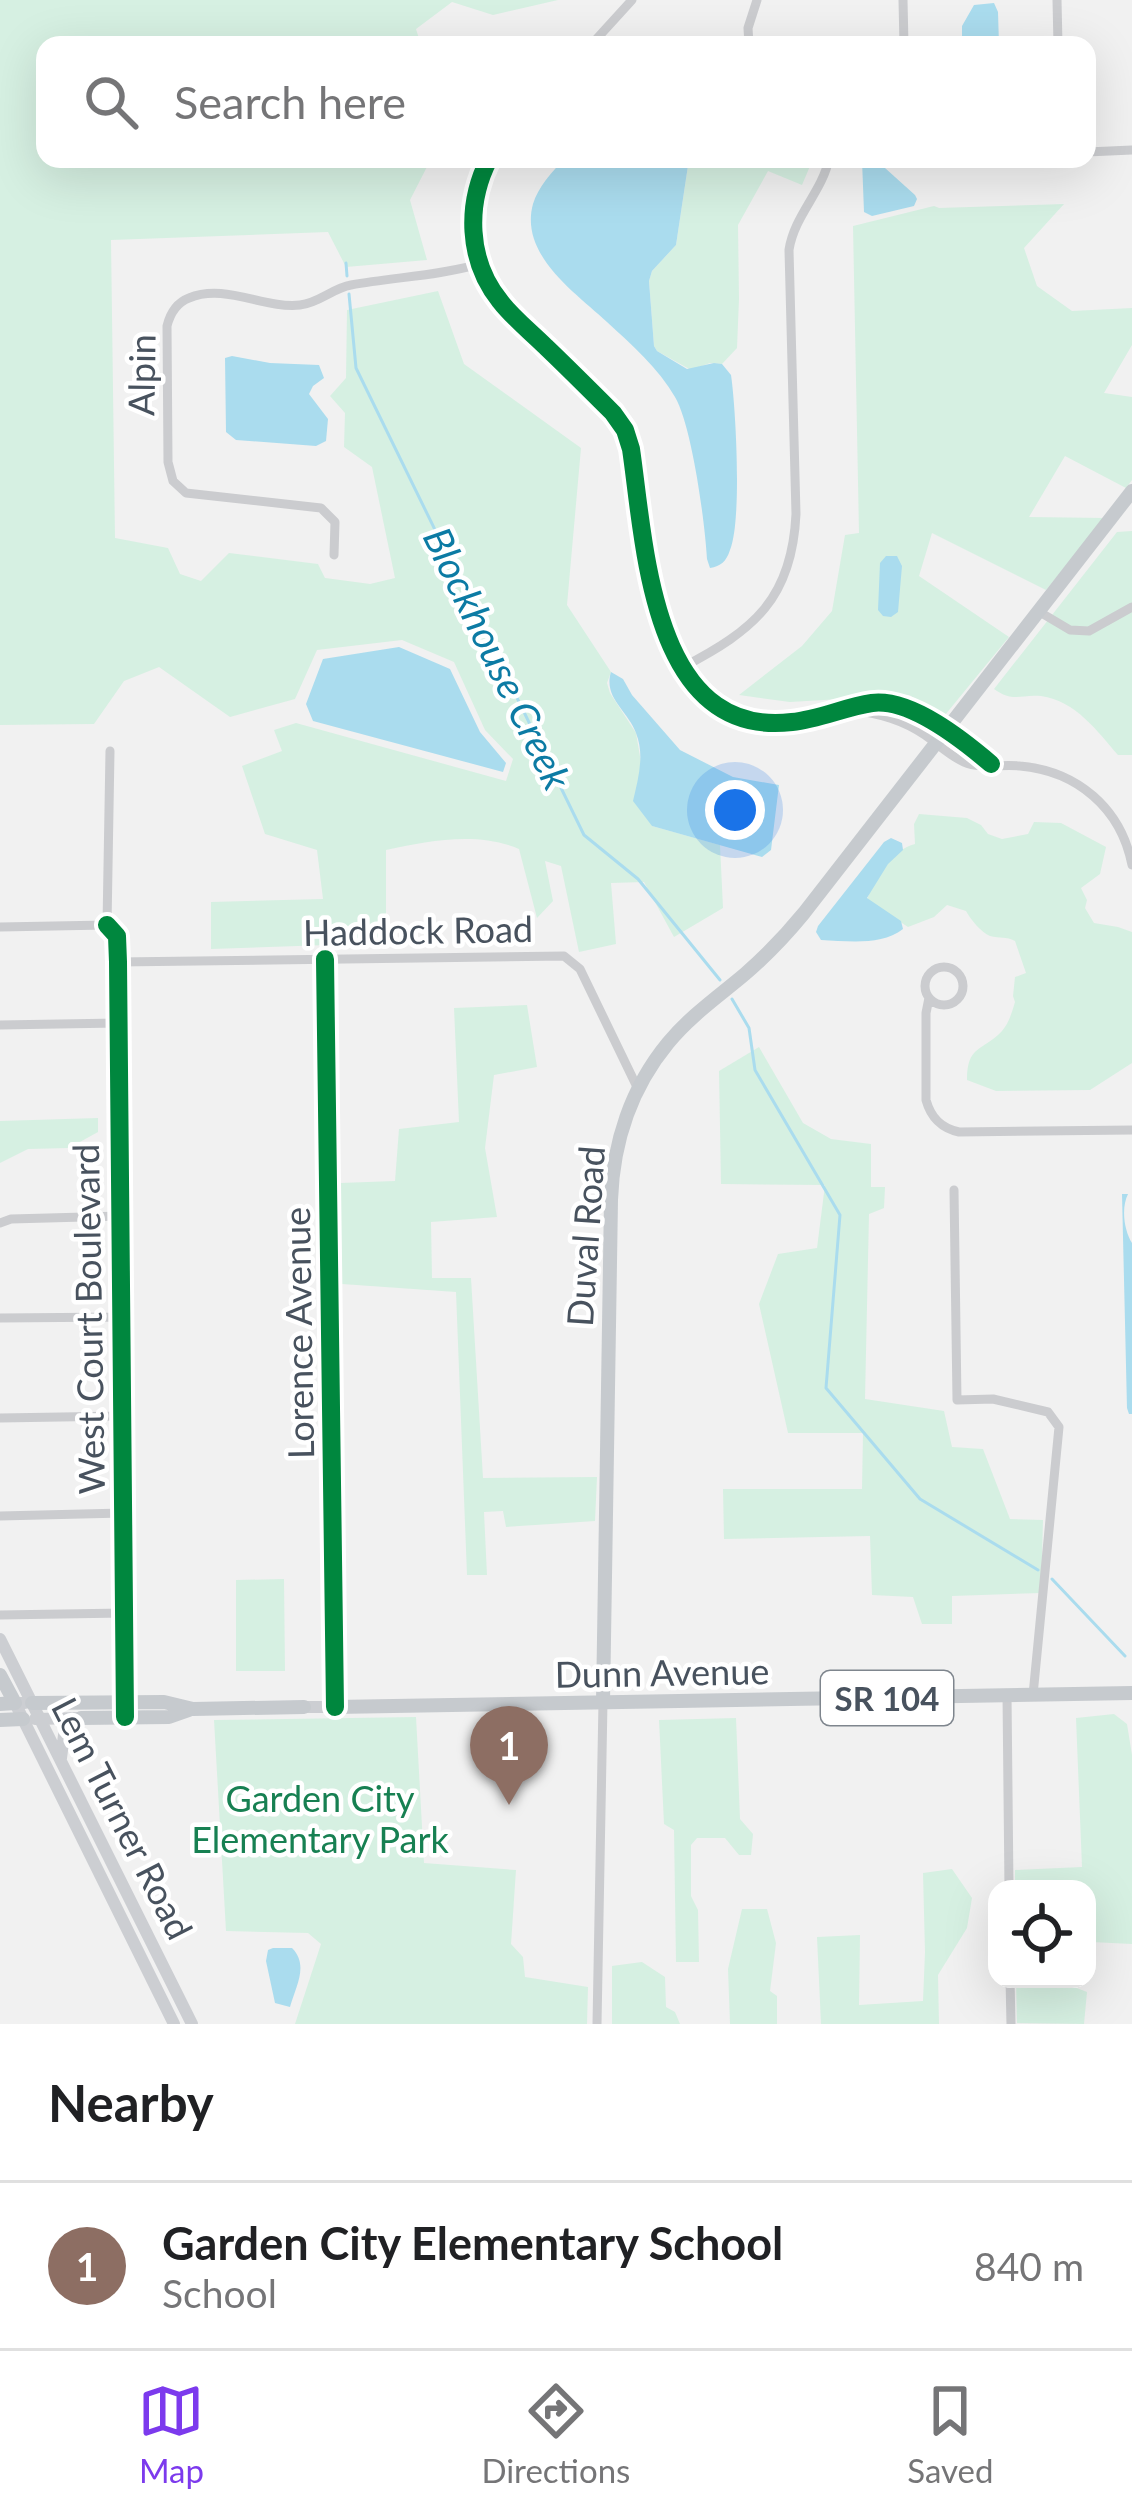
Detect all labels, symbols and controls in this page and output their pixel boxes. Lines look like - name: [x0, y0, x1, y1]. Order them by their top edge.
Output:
- search box: [36, 36, 1096, 168]
- icon: search: [78, 69, 144, 135]
- text: Search here: [174, 75, 406, 129]
- street label: Alpin: [118, 334, 164, 416]
- water label: Blockhouse Creek: [415, 520, 582, 797]
- your location: [705, 780, 765, 840]
- street label: Haddock Road: [303, 906, 533, 954]
- street label: West Court Boulevard: [63, 1143, 113, 1495]
- street label: Duval Road: [557, 1144, 613, 1328]
- street label: Lorence Avenue: [274, 1207, 322, 1459]
- street label: Dunn Avenue: [554, 1648, 770, 1696]
- road number: SR 104: [821, 1671, 953, 1725]
- street label: Lem Turner Road: [43, 1690, 203, 1946]
- pin: 1: [470, 1706, 548, 1805]
- park label: Garden City Elementary Park: [191, 1776, 450, 1861]
- map controls: [988, 1880, 1096, 1988]
- button: locate: [988, 1880, 1096, 1988]
- text: Nearby: [48, 2072, 214, 2133]
- text: Garden City Elementary School: [162, 2216, 783, 2270]
- text: 1: [76, 2243, 98, 2289]
- text: 840 m: [974, 2243, 1084, 2289]
- text: School: [162, 2270, 277, 2316]
- tab: Map: [138, 2378, 204, 2490]
- tab: Directions: [481, 2378, 630, 2490]
- tab: Saved: [907, 2378, 994, 2490]

